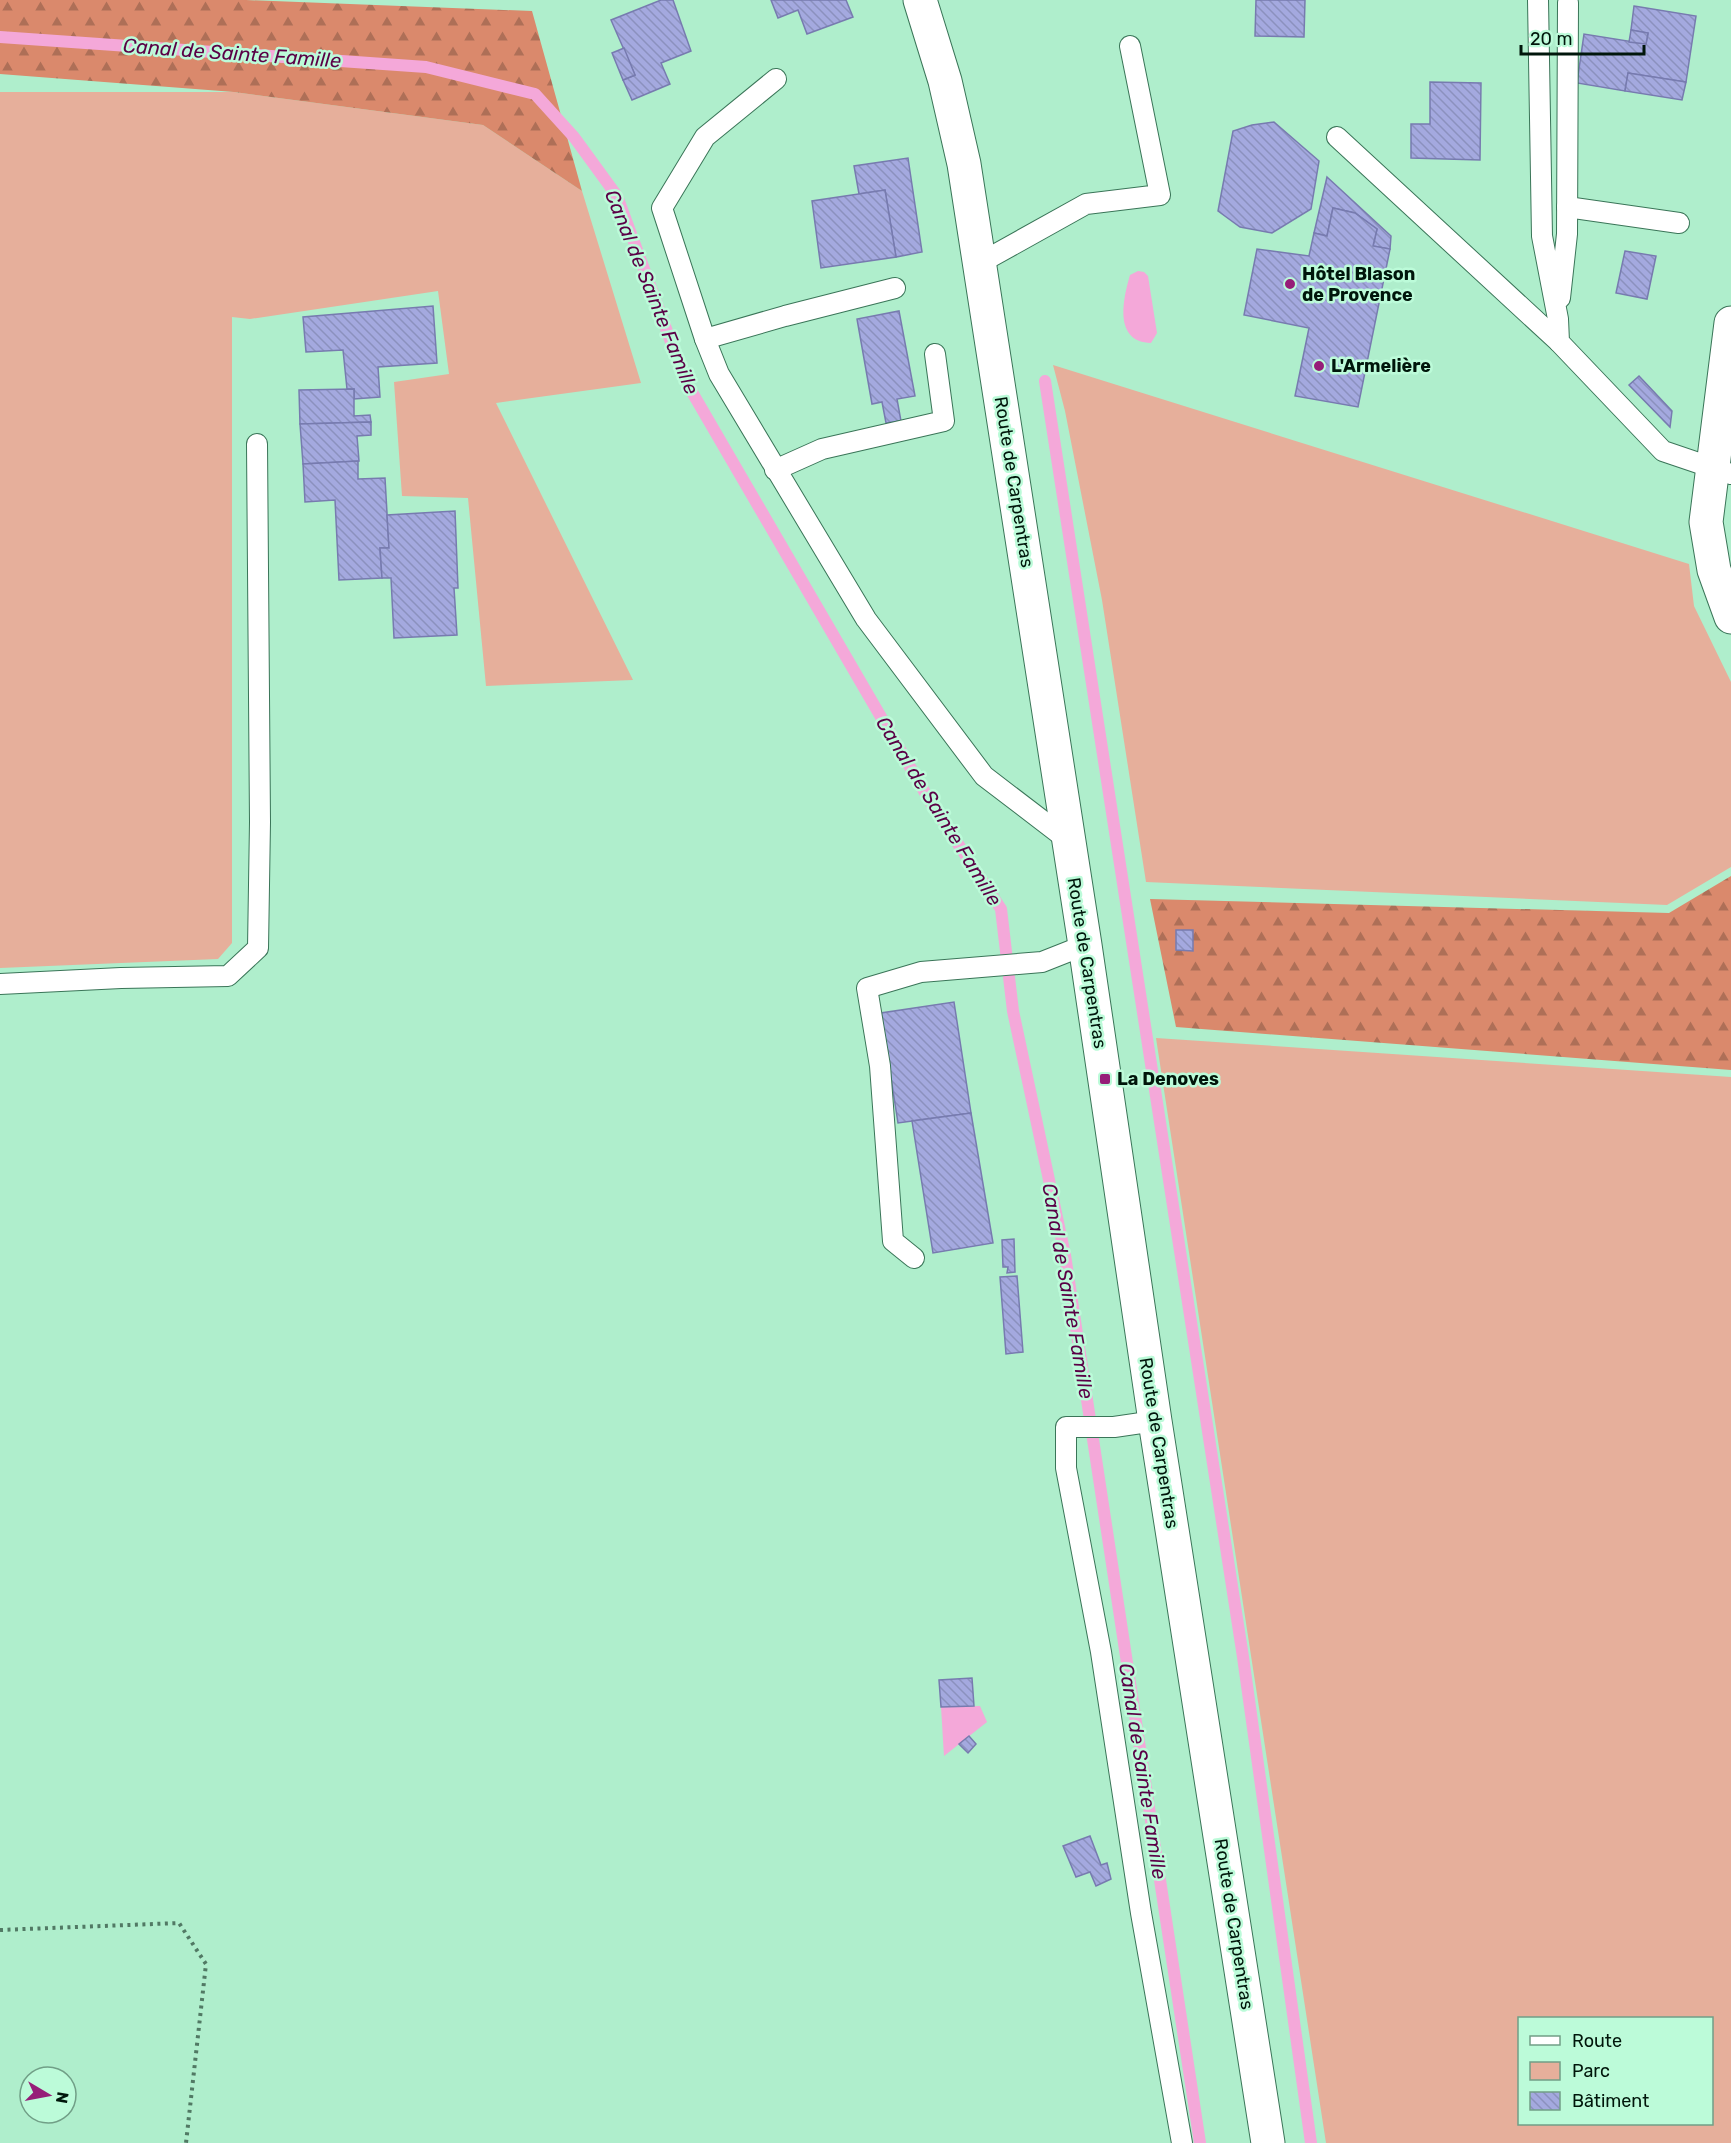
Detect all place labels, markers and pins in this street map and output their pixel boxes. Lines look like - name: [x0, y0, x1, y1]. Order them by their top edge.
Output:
- place label: Hôtel Blason de Provence: [1302, 263, 1415, 306]
- marker: Hôtel Blason de Provence: [1283, 277, 1297, 291]
- place label: L'Armelière: [1331, 355, 1431, 377]
- marker: L'Armelière: [1312, 359, 1326, 373]
- place label: La Denoves: [1117, 1068, 1219, 1090]
- marker: La Denoves: [1098, 1072, 1112, 1086]

